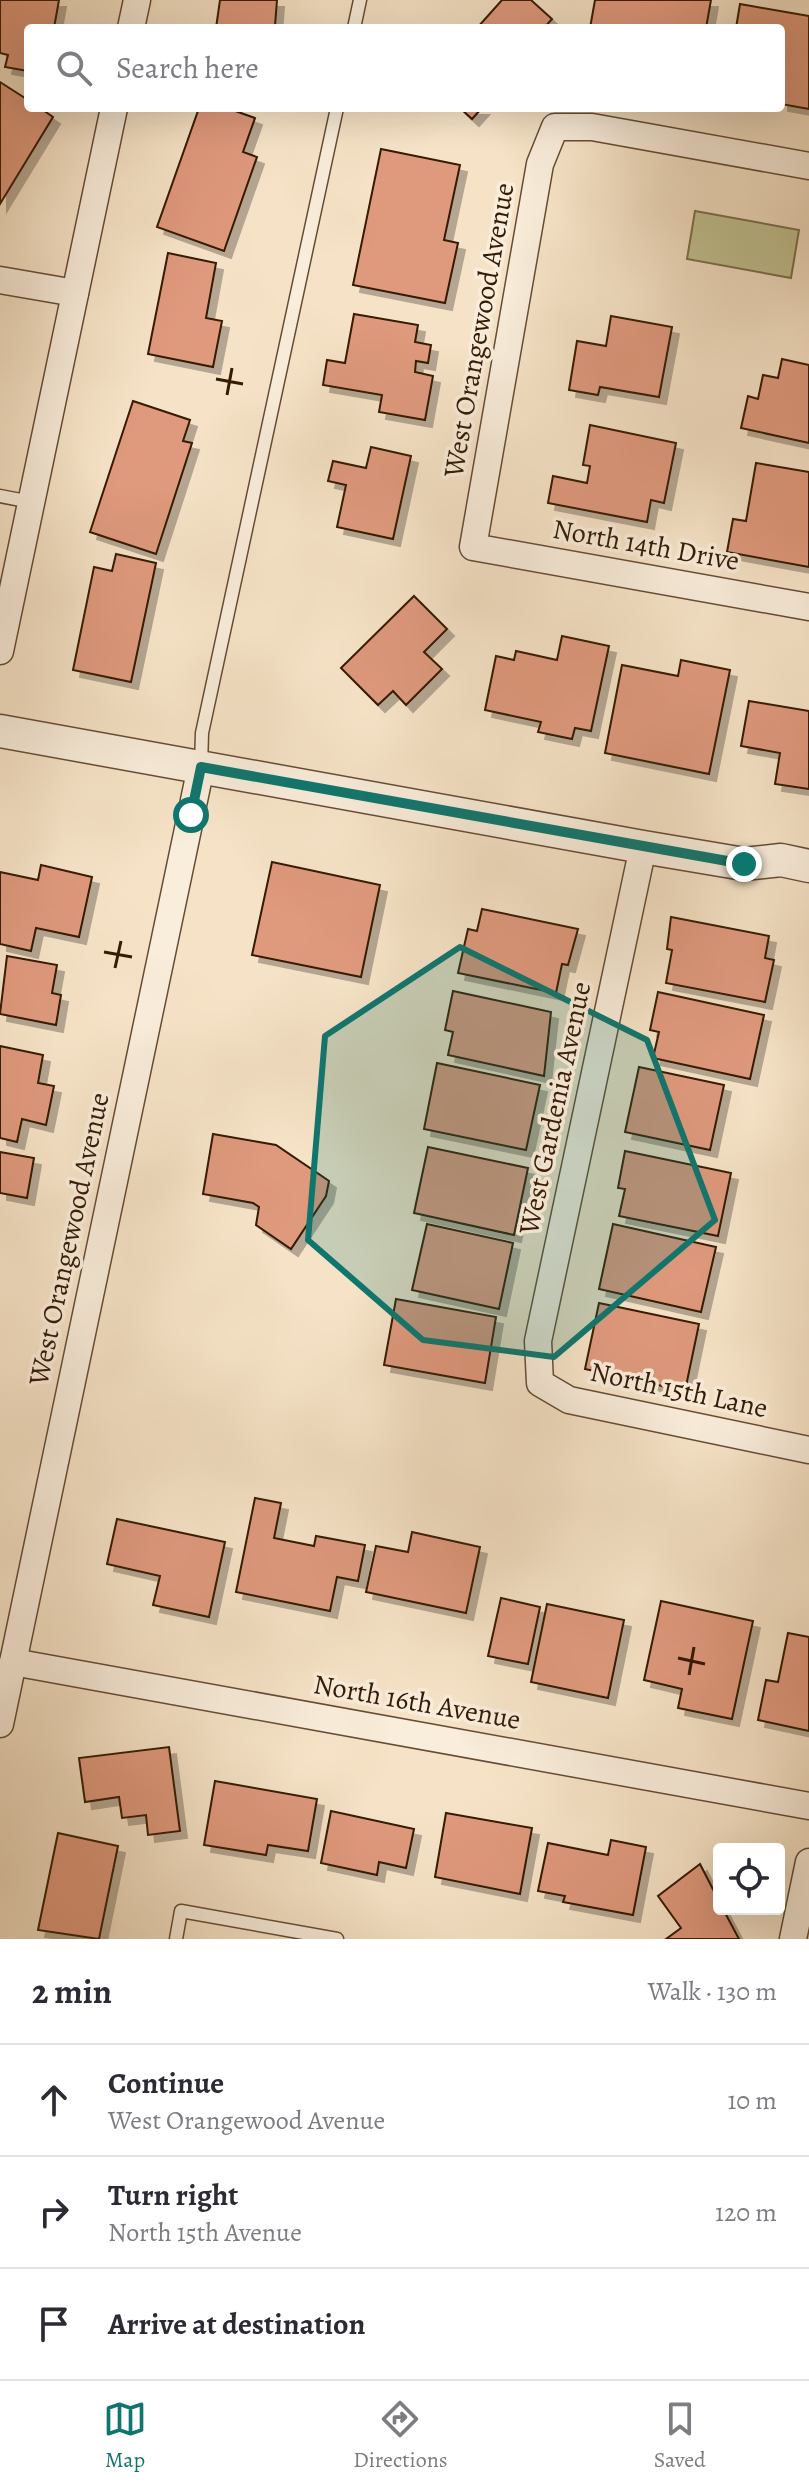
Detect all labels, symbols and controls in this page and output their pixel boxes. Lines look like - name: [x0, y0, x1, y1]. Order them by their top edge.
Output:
- search box: [24, 24, 785, 112]
- icon: search: [52, 46, 96, 90]
- text: Search here: [116, 48, 259, 88]
- street label: West Orangewood Avenue: [434, 180, 524, 481]
- street label: North 14th Drive: [550, 510, 742, 580]
- route start: [173, 797, 209, 833]
- route end: [726, 846, 762, 882]
- street label: West Gardenia Avenue: [509, 978, 600, 1239]
- street label: West Orangewood Avenue: [19, 1089, 119, 1390]
- street label: North 15th Lane: [587, 1353, 771, 1427]
- street label: North 16th Avenue: [310, 1665, 524, 1739]
- map controls: [713, 1843, 785, 1915]
- button: locate: [713, 1843, 785, 1915]
- text: 2 min: [32, 1968, 112, 2015]
- text: Walk · 130 m: [648, 1974, 777, 2009]
- text: Continue: [108, 2063, 224, 2103]
- icon: ahead: [32, 2078, 76, 2122]
- text: 10 m: [727, 2083, 777, 2118]
- text: West Orangewood Avenue: [108, 2103, 385, 2138]
- text: Turn right: [108, 2175, 238, 2215]
- icon: right: [32, 2190, 76, 2234]
- text: 120 m: [715, 2195, 777, 2230]
- text: North 15th Avenue: [108, 2215, 302, 2250]
- icon: arrive: [32, 2302, 76, 2346]
- text: Arrive at destination: [108, 2304, 365, 2344]
- tab: Map: [103, 2397, 147, 2475]
- tab: Directions: [353, 2397, 448, 2475]
- tab: Saved: [654, 2397, 706, 2475]

